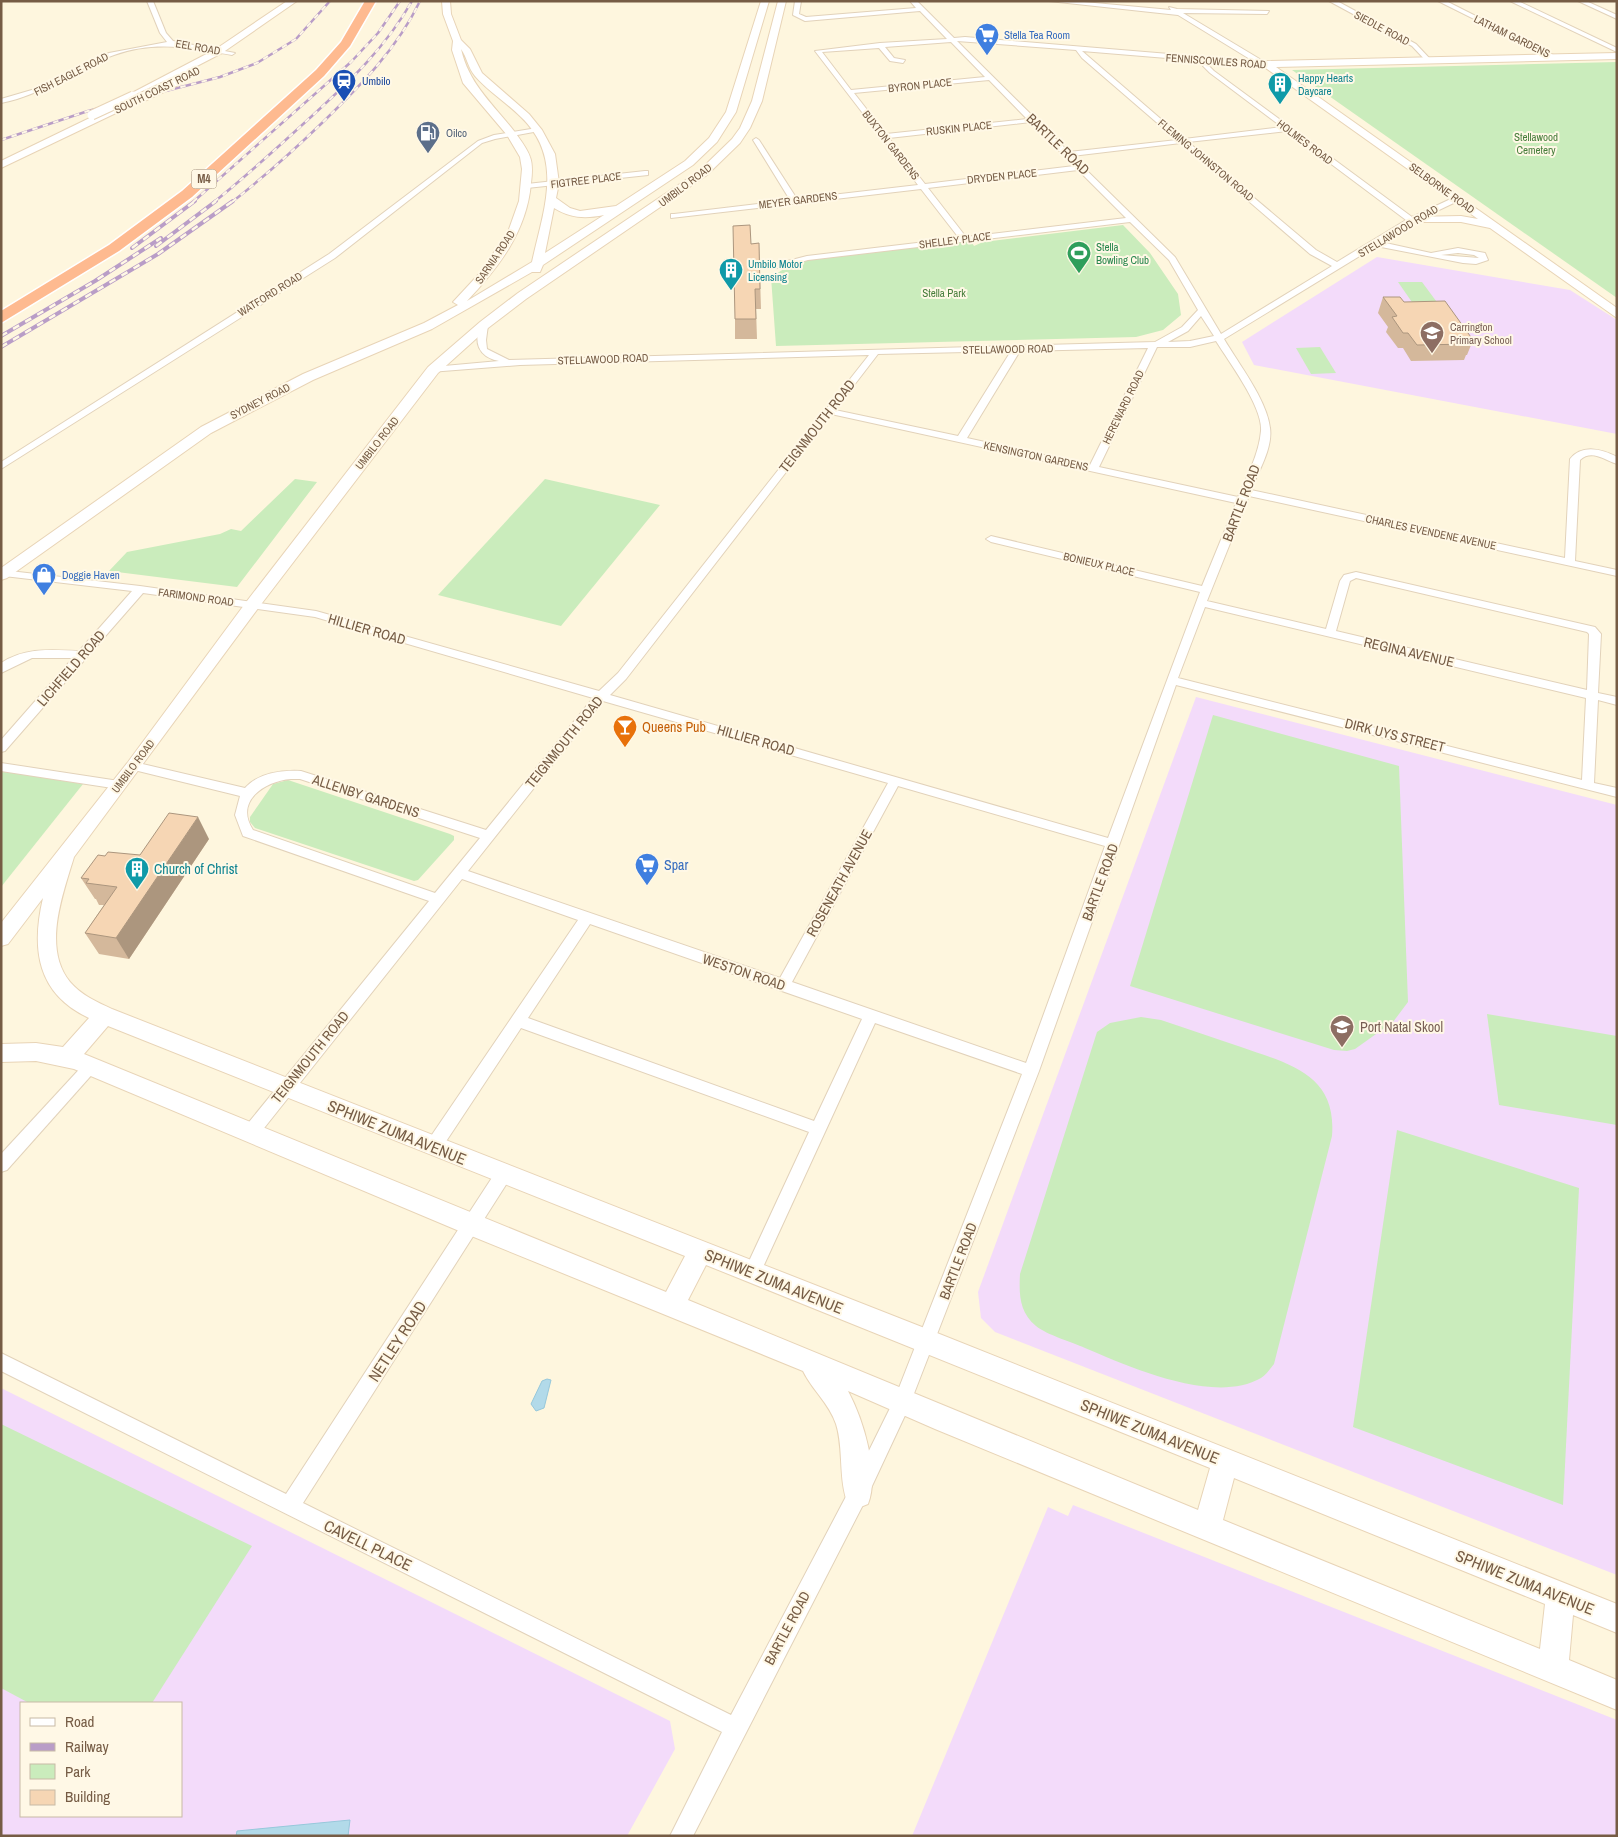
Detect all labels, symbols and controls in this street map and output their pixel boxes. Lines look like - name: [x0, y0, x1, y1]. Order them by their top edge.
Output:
- street label: SIEDLE ROAD: [1352, 8, 1412, 48]
- street label: LATHAM GARDENS: [1472, 12, 1552, 60]
- supermarket icon: Stella Tea Room: [974, 22, 1000, 56]
- place label: Stella Tea Room: [1004, 28, 1070, 42]
- street label: EEL ROAD: [174, 36, 222, 58]
- street label: FISH EAGLE ROAD: [31, 49, 111, 99]
- street label: FENNISCOWLES ROAD: [1165, 51, 1267, 71]
- street label: SOUTH COAST ROAD: [112, 63, 202, 117]
- station icon: Umbilo: [331, 68, 357, 102]
- building icon: Happy Hearts Daycare: [1267, 71, 1293, 105]
- place label: Happy Hearts Daycare: [1298, 71, 1354, 98]
- place label: Umbilo: [362, 74, 391, 88]
- street label: BYRON PLACE: [887, 75, 953, 95]
- street label: BUXTON GARDENS: [859, 107, 923, 183]
- street label: BARTLE ROAD: [1023, 109, 1093, 179]
- street label: FLEMING JOHNSTON ROAD: [1155, 116, 1257, 204]
- street label: HOLMES ROAD: [1274, 116, 1336, 168]
- street label: RUSKIN PLACE: [925, 118, 993, 138]
- fuel station icon: Oilco: [415, 120, 441, 154]
- place label: Oilco: [446, 126, 467, 140]
- park label: Stellawood Cemetery: [1514, 130, 1558, 157]
- street label: UMBILO ROAD: [656, 160, 714, 210]
- street label: SELBORNE ROAD: [1406, 160, 1478, 216]
- street label: DRYDEN PLACE: [966, 165, 1038, 187]
- street label: FIGTREE PLACE: [550, 169, 622, 191]
- road number: M4: [192, 170, 216, 188]
- street label: MEYER GARDENS: [758, 188, 838, 212]
- street label: STELLAWOOD ROAD: [1355, 202, 1441, 260]
- street label: SARNIA ROAD: [472, 228, 518, 286]
- street label: SHELLEY PLACE: [918, 229, 992, 251]
- sports icon: Stella Bowling Club: [1066, 240, 1092, 274]
- place label: Stella Bowling Club: [1096, 240, 1149, 267]
- building icon: Umbilo Motor Licensing: [718, 257, 744, 291]
- place label: Umbilo Motor Licensing: [748, 257, 802, 284]
- street label: WATFORD ROAD: [235, 269, 305, 319]
- park label: Stella Park: [922, 286, 966, 300]
- school or university icon: Carrington Primary School: [1419, 320, 1445, 354]
- place label: Carrington Primary School: [1450, 320, 1512, 347]
- street label: STELLAWOOD ROAD: [962, 341, 1054, 357]
- street label: STELLAWOOD ROAD: [557, 350, 649, 368]
- street label: HEREWARD ROAD: [1099, 368, 1147, 446]
- street label: TEIGNMOUTH ROAD: [775, 376, 859, 476]
- street label: SYDNEY ROAD: [228, 380, 292, 422]
- street label: UMBILO ROAD: [352, 414, 402, 472]
- street label: KENSINGTON GARDENS: [982, 438, 1090, 474]
- street label: BARTLE ROAD: [1218, 462, 1264, 544]
- street label: CHARLES EVENDENE AVENUE: [1364, 511, 1498, 553]
- street label: BONIEUX PLACE: [1062, 549, 1136, 579]
- shop icon: Doggie Haven: [31, 562, 57, 596]
- place label: Doggie Haven: [62, 568, 120, 582]
- street label: FARIMOND ROAD: [157, 585, 235, 609]
- street label: HILLIER ROAD: [326, 609, 408, 649]
- street label: LICHFIELD ROAD: [33, 626, 109, 710]
- street label: REGINA AVENUE: [1362, 633, 1456, 671]
- street label: TEIGNMOUTH ROAD: [521, 692, 607, 792]
- bar icon: Queens Pub: [612, 714, 638, 748]
- street label: DIRK UYS STREET: [1343, 714, 1447, 756]
- place label: Queens Pub: [642, 718, 706, 736]
- street label: HILLIER ROAD: [715, 720, 797, 760]
- street label: UMBILO ROAD: [108, 737, 158, 795]
- street label: ALLENBY GARDENS: [309, 770, 422, 822]
- street label: ROSENEATH AVENUE: [802, 826, 876, 940]
- street label: BARTLE ROAD: [1078, 841, 1122, 923]
- supermarket icon: Spar: [634, 852, 660, 886]
- building icon: Church of Christ: [124, 856, 150, 890]
- place label: Spar: [664, 856, 688, 874]
- place label: Church of Christ: [154, 860, 238, 878]
- street label: WESTON ROAD: [700, 949, 788, 995]
- street label: TEIGNMOUTH ROAD: [267, 1007, 353, 1107]
- school or university icon: Port Natal Skool: [1329, 1014, 1355, 1048]
- place label: Port Natal Skool: [1360, 1018, 1443, 1036]
- street label: SPHIWE ZUMA AVENUE: [324, 1094, 470, 1170]
- street label: BARTLE ROAD: [935, 1220, 981, 1302]
- street label: SPHIWE ZUMA AVENUE: [701, 1243, 847, 1319]
- street label: NETLEY ROAD: [363, 1296, 431, 1386]
- street label: SPHIWE ZUMA AVENUE: [1077, 1393, 1223, 1469]
- street label: CAVELL PLACE: [320, 1514, 416, 1576]
- street label: SPHIWE ZUMA AVENUE: [1452, 1544, 1598, 1620]
- street label: BARTLE ROAD: [760, 1588, 814, 1668]
- legend: [20, 1702, 182, 1817]
- text: Road: [65, 1711, 94, 1732]
- text: Railway: [65, 1736, 110, 1757]
- text: Park: [65, 1761, 91, 1782]
- text: Building: [65, 1786, 110, 1807]

